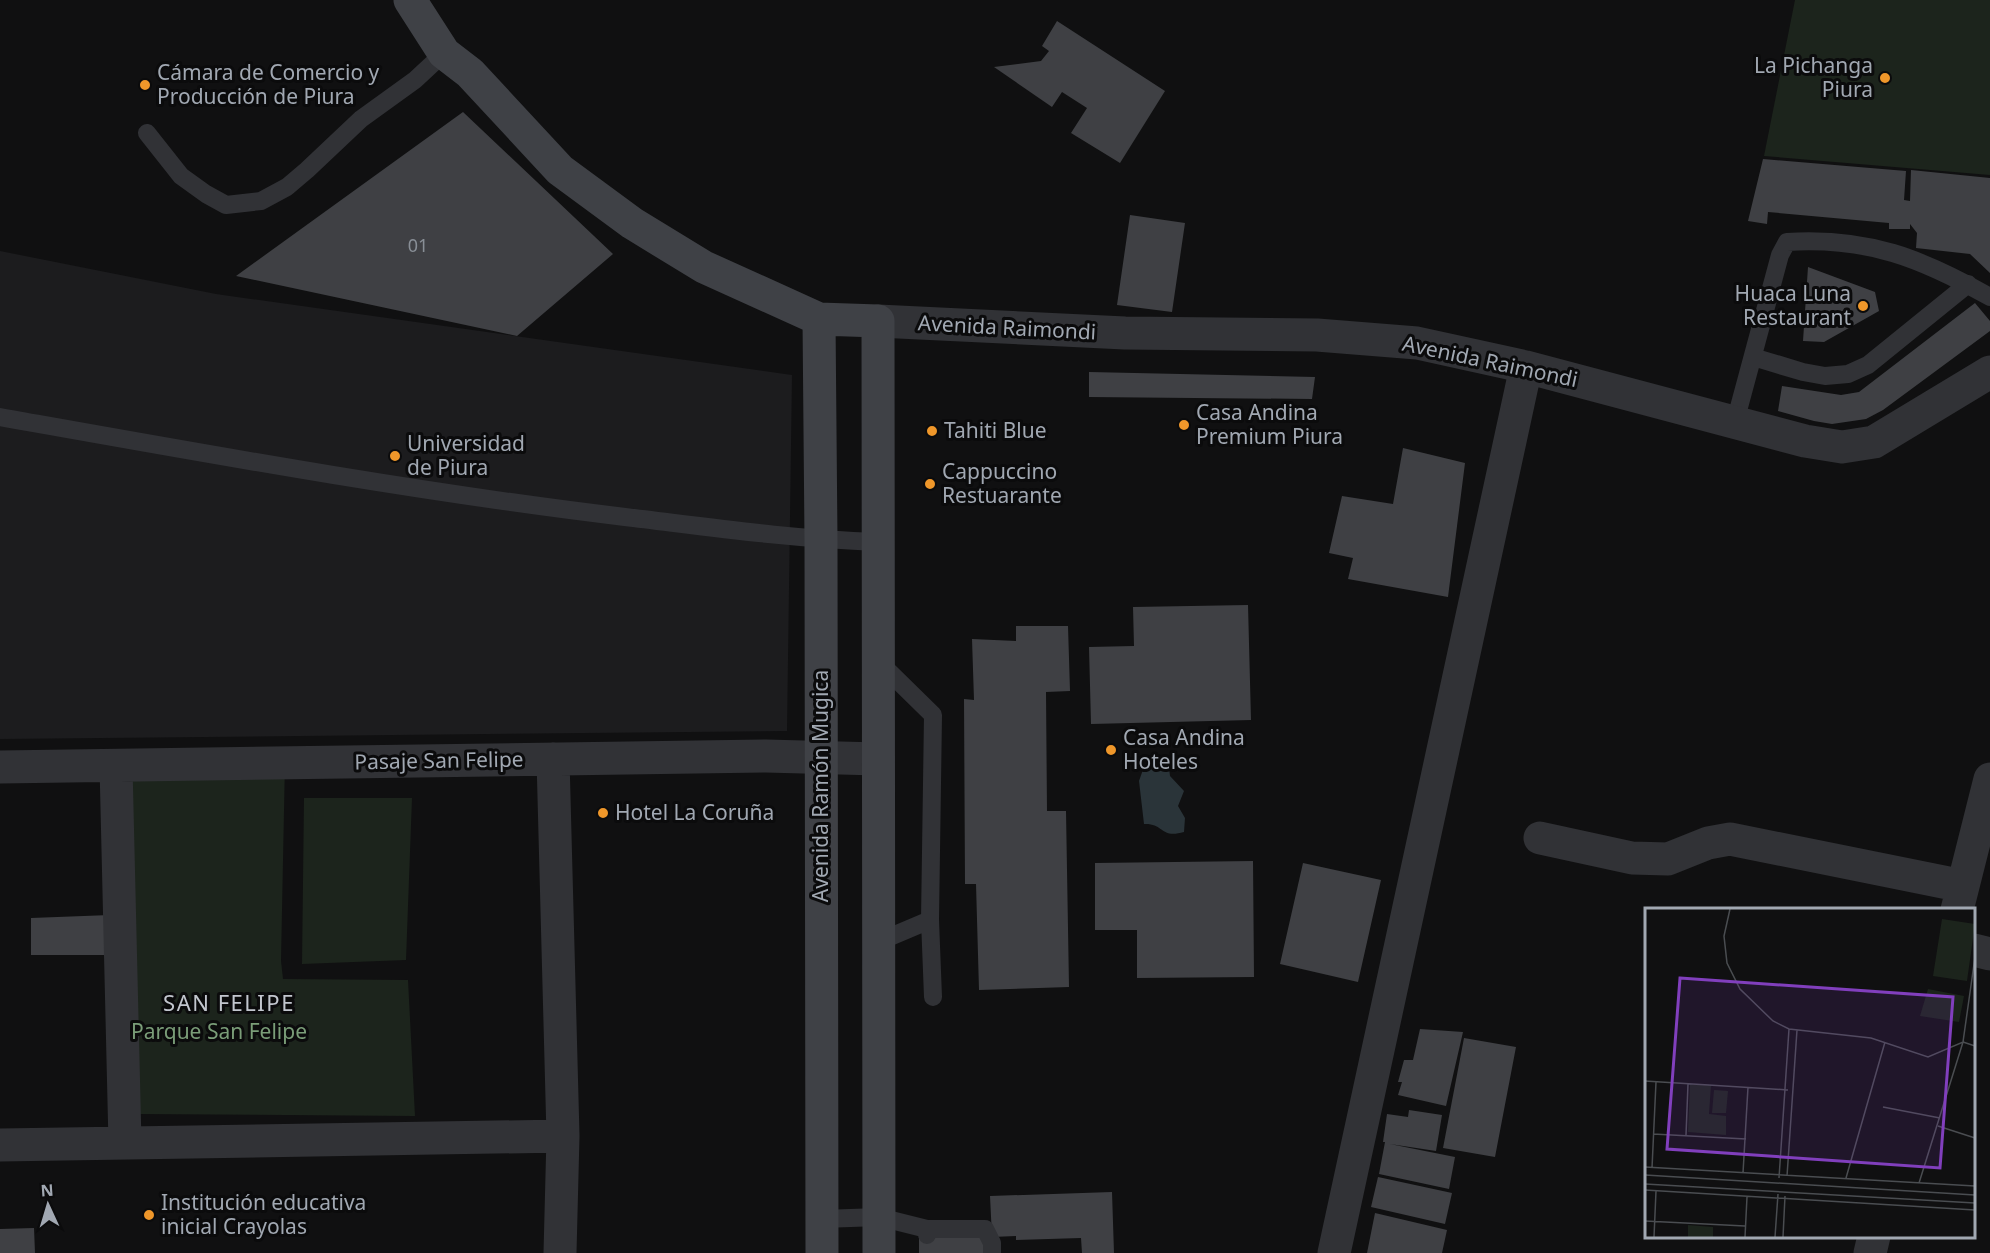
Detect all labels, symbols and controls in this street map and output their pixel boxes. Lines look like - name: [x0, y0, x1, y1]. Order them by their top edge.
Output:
- place label: La Pichanga Piura: [1754, 51, 1873, 103]
- place label: Cámara de Comercio y Producción de Piura: [157, 58, 380, 110]
- marker: La Pichanga Piura: [1878, 71, 1892, 85]
- marker: Cámara de Comercio y Producción de Piura: [138, 78, 152, 92]
- house number: 01: [408, 233, 428, 257]
- place label: Huaca Luna Restaurant: [1735, 279, 1851, 331]
- marker: Huaca Luna Restaurant: [1856, 299, 1870, 313]
- street label: Avenida Raimondi: [917, 308, 1097, 346]
- street label: Avenida Raimondi: [1400, 329, 1580, 393]
- place label: Casa Andina Premium Piura: [1196, 398, 1343, 450]
- place label: Tahiti Blue: [944, 416, 1047, 444]
- marker: Casa Andina Premium Piura: [1177, 418, 1191, 432]
- marker: Tahiti Blue: [925, 424, 939, 438]
- place label: Universidad de Piura: [407, 429, 525, 481]
- marker: Universidad de Piura: [388, 449, 402, 463]
- place label: Cappuccino Restuarante: [942, 457, 1062, 509]
- marker: Cappuccino Restuarante: [923, 477, 937, 491]
- street label: Avenida Ramón Mugica: [806, 670, 834, 902]
- place label: Casa Andina Hoteles: [1123, 723, 1245, 775]
- marker: Casa Andina Hoteles: [1104, 743, 1118, 757]
- street label: Pasaje San Felipe: [354, 745, 524, 775]
- place label: Hotel La Coruña: [615, 798, 774, 826]
- marker: Hotel La Coruña: [596, 806, 610, 820]
- inset map: [1645, 908, 1975, 1238]
- district label: SAN FELIPE: [163, 987, 295, 1017]
- park label: Parque San Felipe: [131, 1017, 307, 1045]
- north arrow: [18, 1175, 78, 1235]
- text: N: [40, 1179, 54, 1201]
- place label: Institución educativa inicial Crayolas: [161, 1188, 366, 1240]
- marker: Institución educativa inicial Crayolas: [142, 1208, 156, 1222]

